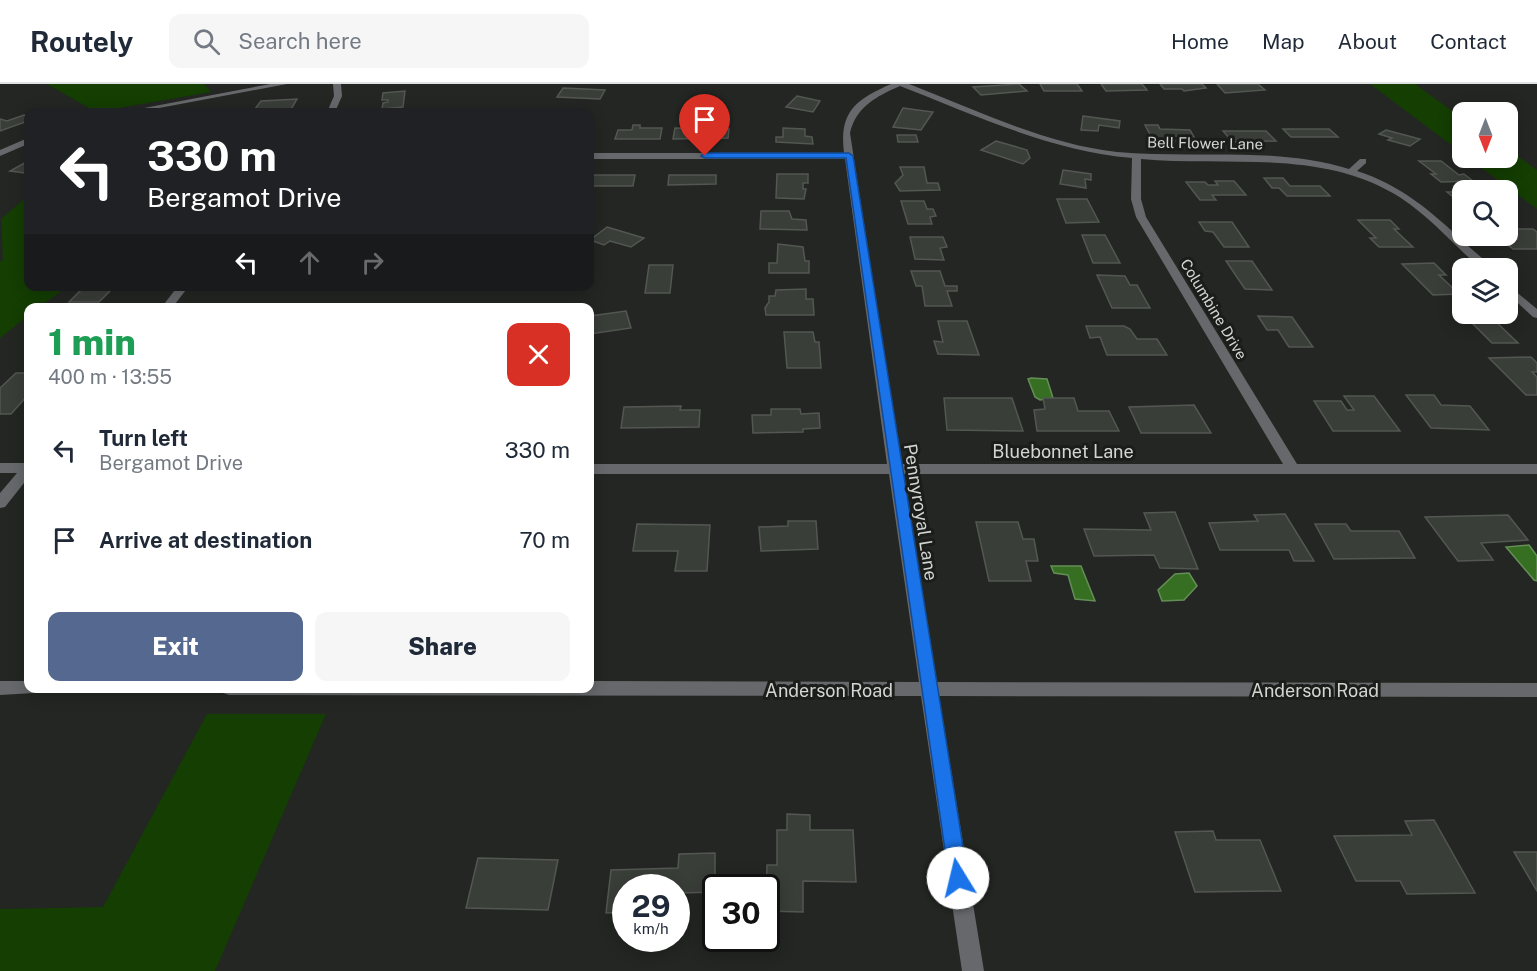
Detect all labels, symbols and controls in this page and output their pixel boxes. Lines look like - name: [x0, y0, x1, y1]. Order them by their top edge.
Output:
- search box: [169, 14, 589, 68]
- text: Routely: [30, 25, 133, 58]
- icon: search: [190, 25, 223, 58]
- text: Search here: [238, 28, 362, 54]
- text: Home: [1171, 29, 1229, 54]
- text: Map: [1262, 29, 1305, 54]
- text: About: [1338, 29, 1397, 54]
- text: Contact: [1430, 29, 1507, 54]
- pin: [679, 94, 730, 156]
- north arrow: [1452, 102, 1518, 168]
- map controls: [1452, 102, 1518, 324]
- icon: arrive: [688, 103, 721, 136]
- text: 330 m: [147, 131, 277, 180]
- icon: left: [48, 132, 126, 210]
- street label: Bell Flower Lane: [1147, 133, 1263, 153]
- button: search: [1452, 180, 1518, 246]
- text: Bergamot Drive: [147, 181, 342, 213]
- icon: left: [230, 246, 263, 279]
- icon: ahead: [293, 246, 326, 279]
- icon: right: [356, 246, 389, 279]
- street label: Columbine Drive: [1177, 256, 1251, 362]
- button: layers: [1452, 258, 1518, 324]
- text: 1 min: [48, 321, 136, 363]
- button: close: [507, 323, 570, 386]
- text: 400 m · 13:55: [48, 365, 172, 389]
- text: Turn left: [99, 425, 188, 451]
- icon: left: [48, 434, 81, 467]
- text: 330 m: [505, 437, 570, 463]
- street label: Bluebonnet Lane: [992, 441, 1134, 462]
- street label: Pennyroyal Lane: [900, 442, 942, 582]
- text: Bergamot Drive: [99, 451, 243, 475]
- icon: arrive: [48, 524, 81, 557]
- text: Arrive at destination: [99, 527, 312, 553]
- text: 70 m: [519, 527, 570, 553]
- button: Exit: [48, 612, 303, 681]
- button: Share: [315, 612, 570, 681]
- street label: Anderson Road: [765, 680, 893, 701]
- street label: Anderson Road: [1251, 680, 1379, 701]
- position arrow: [926, 846, 990, 910]
- speed limit sign: 30: [702, 874, 780, 952]
- text: 29: [632, 888, 670, 924]
- text: km/h: [633, 920, 669, 937]

